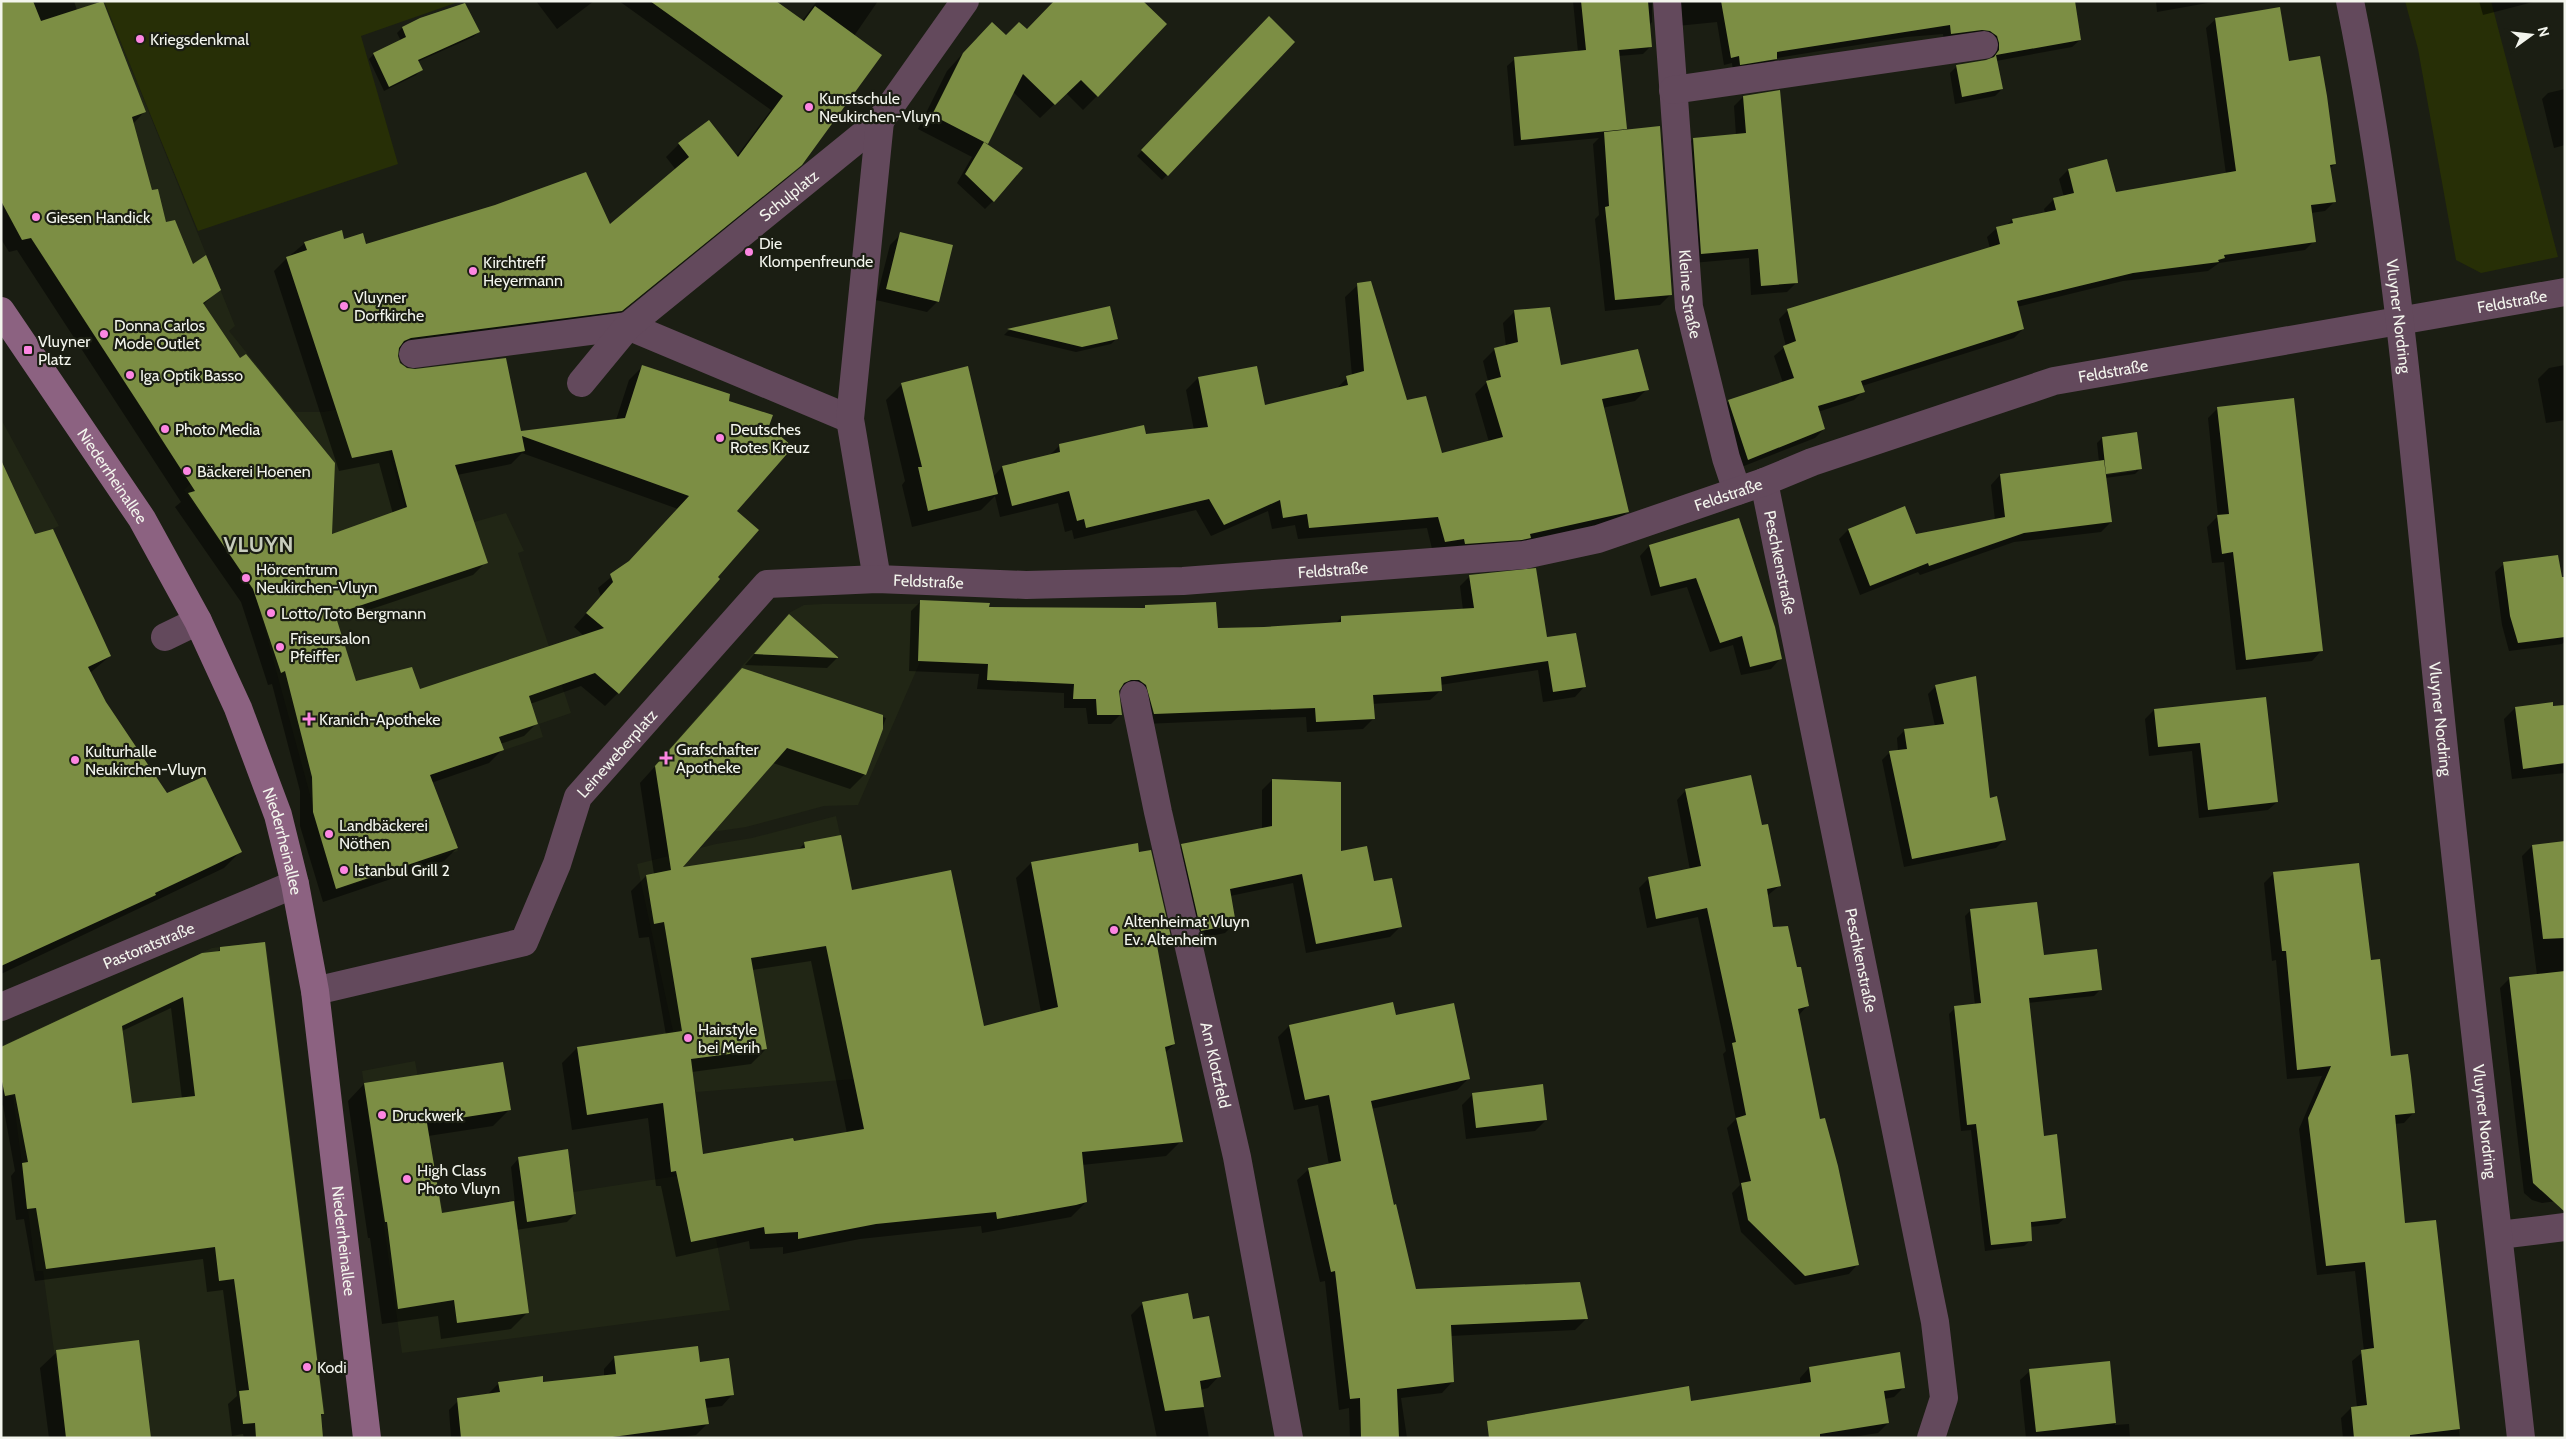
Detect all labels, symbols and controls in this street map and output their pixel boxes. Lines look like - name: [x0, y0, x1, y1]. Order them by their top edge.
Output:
- north arrow: [2506, 10, 2556, 60]
- text: N: [2534, 25, 2554, 39]
- place label: Kriegsdenkmal: [150, 30, 249, 49]
- marker: Kriegsdenkmal: [134, 33, 146, 45]
- place label: Kunstschule Neukirchen-Vluyn: [819, 89, 941, 126]
- marker: Kunstschule Neukirchen-Vluyn: [803, 101, 815, 113]
- street label: Schulplatz: [755, 165, 822, 225]
- place label: Giesen Handick: [46, 208, 151, 227]
- marker: Giesen Handick: [30, 211, 42, 223]
- place label: Die Klompenfreunde: [759, 234, 873, 271]
- marker: Die Klompenfreunde: [743, 246, 755, 258]
- street label: Kleine Straße: [1675, 249, 1706, 340]
- place label: Kirchtreff Heyermann: [483, 253, 563, 290]
- street label: Vluyner Nordring: [2383, 258, 2415, 375]
- marker: Kirchtreff Heyermann: [467, 265, 479, 277]
- street label: Feldstraße: [2476, 286, 2548, 317]
- place label: Vluyner Dorfkirche: [354, 288, 424, 325]
- marker: Vluyner Dorfkirche: [338, 300, 350, 312]
- place label: Donna Carlos Mode Outlet: [114, 316, 206, 353]
- marker: Donna Carlos Mode Outlet: [98, 328, 110, 340]
- place label: Vluyner Platz: [38, 332, 91, 369]
- marker: Vluyner Platz: [22, 344, 34, 356]
- street label: Feldstraße: [2077, 355, 2149, 386]
- place label: Iga Optik Basso: [140, 366, 243, 385]
- marker: Iga Optik Basso: [124, 369, 136, 381]
- place label: Photo Media: [175, 420, 260, 439]
- place label: Deutsches Rotes Kreuz: [730, 420, 810, 457]
- marker: Photo Media: [159, 423, 171, 435]
- street label: Niederrheinallee: [74, 425, 152, 527]
- marker: Deutsches Rotes Kreuz: [714, 432, 726, 444]
- place label: Bäckerei Hoenen: [197, 462, 311, 481]
- marker: Bäckerei Hoenen: [181, 465, 193, 477]
- street label: Feldstraße: [1692, 474, 1765, 515]
- street label: Peschkenstraße: [1761, 509, 1800, 616]
- district label: VLUYN: [224, 532, 294, 557]
- street label: Feldstraße: [1297, 557, 1369, 582]
- place label: Hörcentrum Neukirchen-Vluyn: [256, 560, 378, 597]
- street label: Feldstraße: [893, 570, 964, 592]
- marker: Hörcentrum Neukirchen-Vluyn: [240, 572, 252, 584]
- place label: Lotto/Toto Bergmann: [281, 604, 426, 623]
- marker: Lotto/Toto Bergmann: [265, 607, 277, 619]
- place label: Friseursalon Pfeiffer: [290, 629, 370, 666]
- marker: Friseursalon Pfeiffer: [274, 641, 286, 653]
- street label: Vluyner Nordring: [2426, 661, 2456, 778]
- street label: Leineweberplatz: [573, 705, 661, 801]
- place label: Kranich-Apotheke: [319, 710, 440, 729]
- marker: Kranich-Apotheke: [303, 713, 315, 725]
- place label: Grafschafter Apotheke: [676, 740, 759, 777]
- place label: Kulturhalle Neukirchen-Vluyn: [85, 742, 207, 779]
- marker: Grafschafter Apotheke: [660, 752, 672, 764]
- marker: Kulturhalle Neukirchen-Vluyn: [69, 754, 81, 766]
- street label: Niederrheinallee: [259, 784, 306, 896]
- place label: Landbäckerei Nöthen: [339, 816, 428, 853]
- marker: Landbäckerei Nöthen: [323, 828, 335, 840]
- place label: Istanbul Grill 2: [354, 861, 450, 880]
- marker: Istanbul Grill 2: [338, 864, 350, 876]
- street label: Peschkenstraße: [1841, 906, 1881, 1014]
- place label: Altenheimat Vluyn Ev. Altenheim: [1124, 912, 1250, 949]
- street label: Pastoratstraße: [100, 918, 197, 973]
- marker: Altenheimat Vluyn Ev. Altenheim: [1108, 924, 1120, 936]
- place label: Hairstyle bei Merih: [698, 1020, 760, 1057]
- street label: Am Klotzfeld: [1197, 1020, 1235, 1110]
- marker: Hairstyle bei Merih: [682, 1032, 694, 1044]
- street label: Vluyner Nordring: [2469, 1063, 2501, 1181]
- place label: Druckwerk: [392, 1106, 464, 1125]
- marker: Druckwerk: [376, 1109, 388, 1121]
- place label: High Class Photo Vluyn: [417, 1161, 500, 1198]
- marker: High Class Photo Vluyn: [401, 1173, 413, 1185]
- street label: Niederrheinallee: [328, 1185, 360, 1297]
- place label: Kodi: [317, 1358, 347, 1377]
- marker: Kodi: [301, 1361, 313, 1373]

